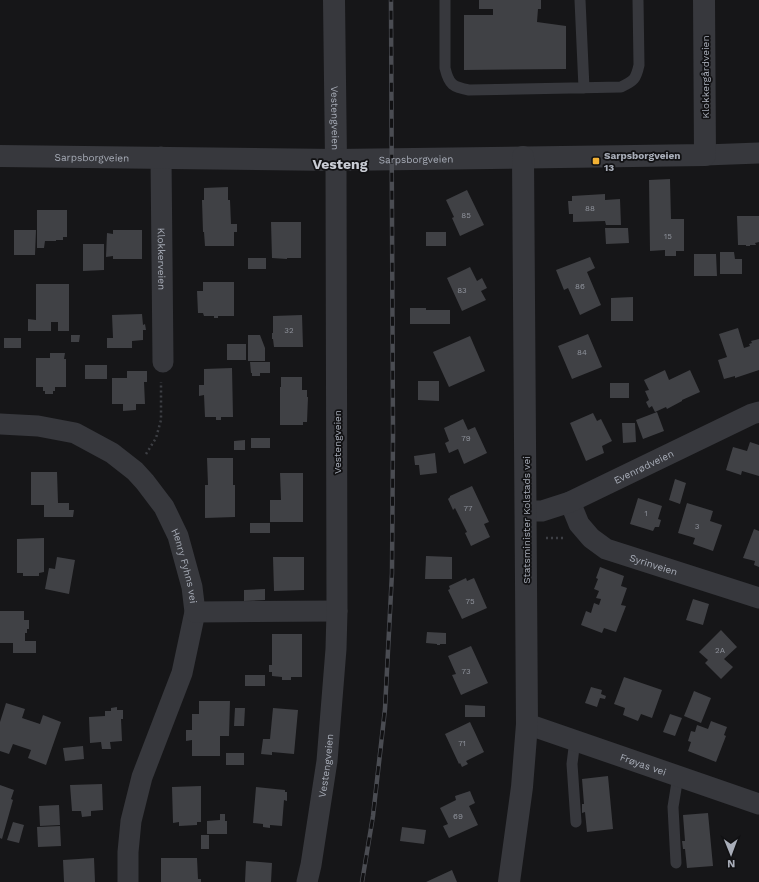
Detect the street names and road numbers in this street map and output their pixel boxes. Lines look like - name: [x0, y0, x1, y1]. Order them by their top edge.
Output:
- street label: Klokkergårdveien: [700, 35, 711, 119]
- street label: Vestengveien: [329, 86, 341, 150]
- street label: Sarpsborgveien: [55, 152, 129, 164]
- street label: Sarpsborgveien: [379, 153, 453, 165]
- street label: Klokkerveien: [156, 228, 167, 290]
- street label: Vestengveien: [332, 410, 343, 474]
- street label: Evenrødveien: [612, 448, 675, 486]
- street label: Statsminister Kolstads vei: [521, 456, 532, 584]
- street label: Henry Fyhns vei: [169, 527, 199, 604]
- street label: Syrinveien: [628, 552, 679, 578]
- street label: Vestengveien: [316, 733, 335, 798]
- street label: Frøyas vei: [618, 751, 668, 778]

